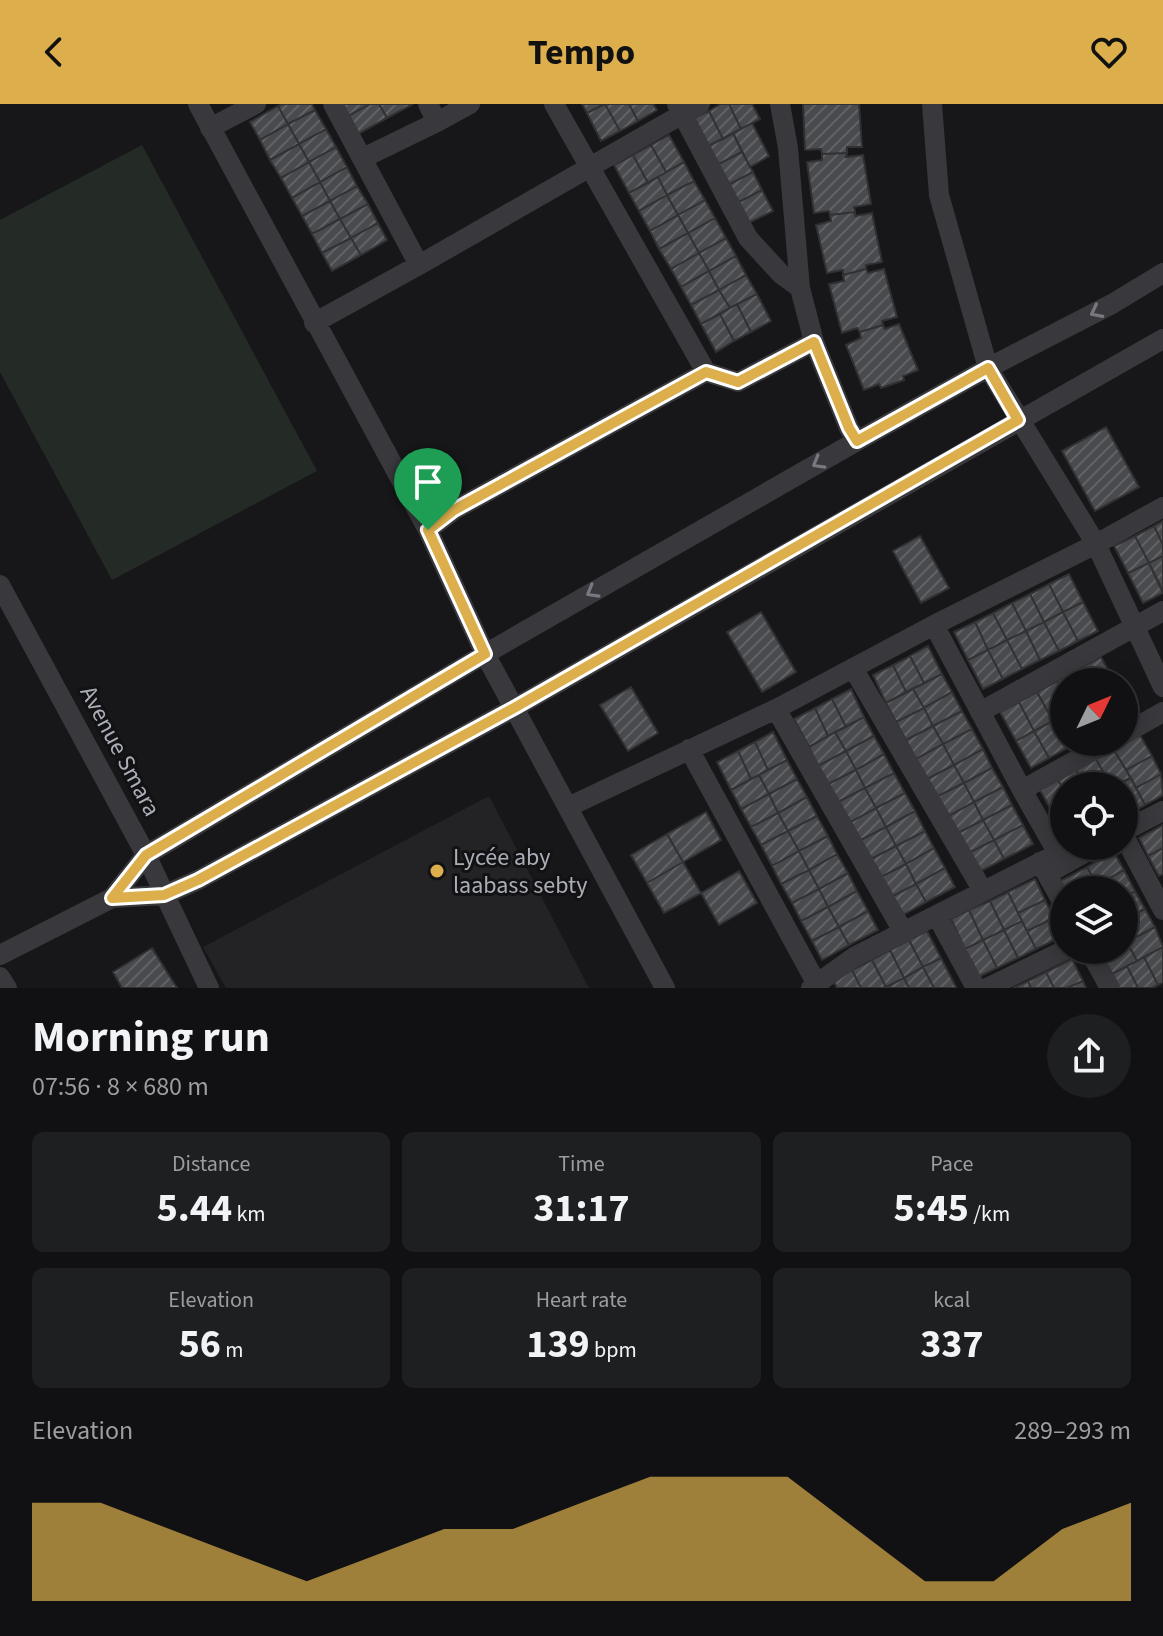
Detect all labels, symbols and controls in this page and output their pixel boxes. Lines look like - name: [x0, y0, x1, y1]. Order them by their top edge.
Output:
- text: Tempo: [528, 27, 635, 78]
- icon: back: [32, 30, 76, 74]
- icon: heart: [1087, 30, 1131, 74]
- one-way arrow: [1089, 303, 1104, 318]
- pin: [394, 448, 462, 530]
- one-way arrow: [812, 453, 827, 469]
- icon: arrive: [406, 460, 450, 504]
- one-way arrow: [587, 582, 601, 598]
- north arrow: [1050, 668, 1138, 756]
- map controls: [1050, 668, 1138, 964]
- street label: Avenue Smara: [71, 679, 169, 823]
- button: locate: [1050, 772, 1138, 860]
- place label: Lycée aby laabass sebty: [453, 840, 587, 903]
- marker: Lycée aby laabass sebty: [428, 862, 446, 880]
- button: layers: [1050, 876, 1138, 964]
- text: Morning run: [32, 1006, 270, 1069]
- button: share: [1047, 1014, 1131, 1098]
- text: 07:56 · 8 × 680 m: [32, 1068, 209, 1105]
- text: Distance: [172, 1148, 250, 1180]
- text: Time: [558, 1148, 605, 1180]
- text: Pace: [930, 1148, 973, 1180]
- text: 5.44: [157, 1180, 232, 1237]
- text: 31:17: [533, 1180, 630, 1237]
- text: 5:45: [894, 1180, 969, 1237]
- text: km: [232, 1198, 266, 1230]
- text: /km: [969, 1198, 1010, 1230]
- text: Elevation: [168, 1284, 254, 1316]
- text: Heart rate: [536, 1284, 627, 1316]
- text: kcal: [933, 1284, 970, 1316]
- text: 56: [179, 1316, 221, 1373]
- text: 139: [526, 1316, 590, 1373]
- text: 337: [920, 1316, 984, 1373]
- text: m: [221, 1334, 244, 1366]
- text: bpm: [590, 1334, 637, 1366]
- text: Elevation: [32, 1412, 133, 1449]
- text: 289–293 m: [1014, 1412, 1131, 1449]

